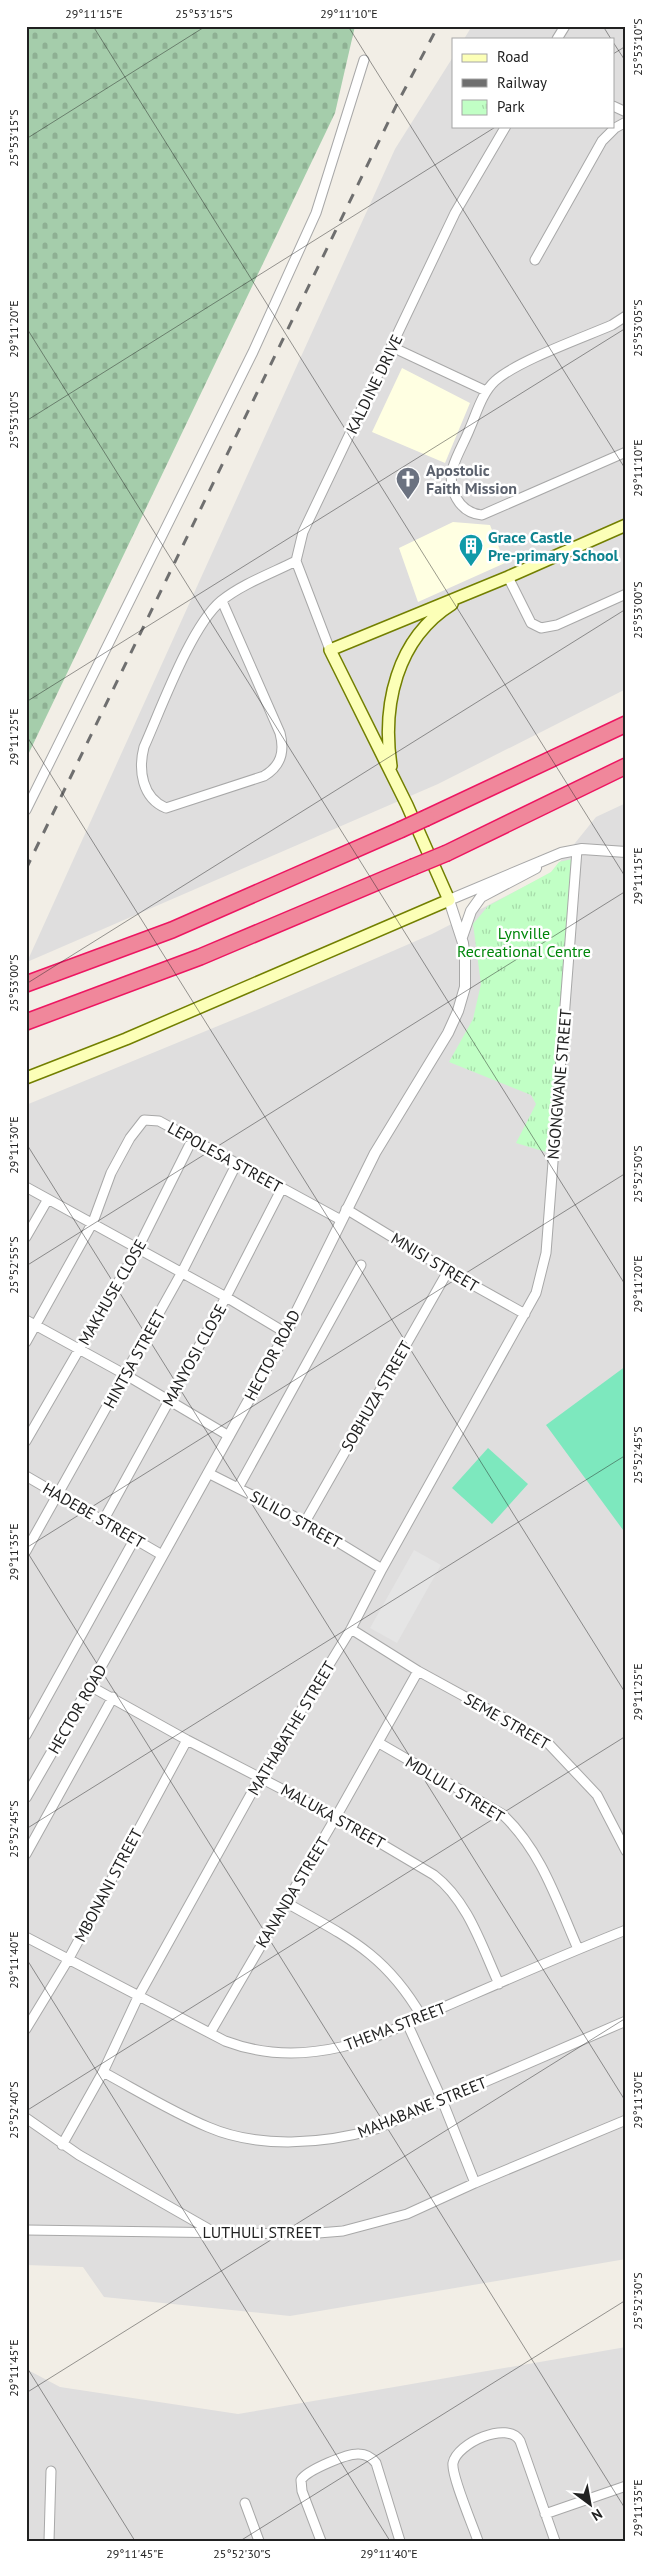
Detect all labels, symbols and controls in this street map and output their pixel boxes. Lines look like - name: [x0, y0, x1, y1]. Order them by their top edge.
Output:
- text: 29°11'15"E: [65, 6, 123, 21]
- text: 25°53'15"S: [175, 6, 233, 21]
- text: 29°11'10"E: [320, 6, 378, 21]
- text: 25°53'10"S: [630, 18, 645, 76]
- legend: [452, 38, 614, 128]
- text: Road: [497, 47, 529, 66]
- text: Railway: [497, 73, 547, 92]
- text: Park: [497, 97, 525, 116]
- text: 25°53'15"S: [6, 109, 21, 167]
- text: 25°53'05"S: [630, 299, 645, 357]
- text: 29°11'20"E: [6, 300, 21, 358]
- street label: KALDINE DRIVE: [341, 331, 407, 437]
- text: 25°53'10"S: [6, 391, 21, 449]
- text: 29°11'10"E: [630, 439, 645, 497]
- place label: Apostolic Faith Mission: [426, 460, 517, 498]
- church icon: Apostolic Faith Mission: [395, 466, 421, 500]
- place label: Grace Castle Pre-primary School: [488, 527, 619, 565]
- building icon: Grace Castle Pre-primary School: [458, 533, 484, 567]
- text: 25°53'00"S: [630, 581, 645, 639]
- text: 29°11'25"E: [6, 708, 21, 766]
- text: 29°11'15"E: [630, 847, 645, 905]
- park label: Lynville Recreational Centre: [457, 923, 591, 961]
- text: 25°53'00"S: [6, 954, 21, 1012]
- street label: NGONGWANE STREET: [542, 1008, 576, 1160]
- text: 29°11'30"E: [6, 1116, 21, 1174]
- street label: LEPOLESA STREET: [164, 1117, 286, 1197]
- text: 25°52'50"S: [630, 1145, 645, 1203]
- street label: MNISI STREET: [388, 1228, 482, 1296]
- text: 25°52'55"S: [6, 1236, 21, 1294]
- street label: MAKHUSE CLOSE: [74, 1236, 150, 1348]
- text: 29°11'20"E: [630, 1255, 645, 1313]
- street label: MANYOSI CLOSE: [158, 1300, 230, 1410]
- street label: HINTSA STREET: [99, 1306, 169, 1412]
- street label: HECTOR ROAD: [240, 1306, 304, 1404]
- street label: SOBHUZA STREET: [336, 1337, 416, 1455]
- text: 25°52'45"S: [630, 1426, 645, 1484]
- street label: HADEBE STREET: [40, 1478, 149, 1552]
- street label: SILILO STREET: [247, 1486, 345, 1552]
- text: 29°11'35"E: [6, 1523, 21, 1581]
- street label: MATHABATHE STREET: [243, 1657, 339, 1799]
- street label: HECTOR ROAD: [43, 1661, 111, 1757]
- text: 29°11'25"E: [630, 1663, 645, 1721]
- street label: SEME STREET: [461, 1688, 553, 1754]
- street label: MDLULI STREET: [402, 1752, 508, 1826]
- street label: MALUKA STREET: [277, 1779, 389, 1853]
- text: 25°52'45"S: [6, 1800, 21, 1858]
- street label: MBONANI STREET: [70, 1825, 146, 1945]
- street label: KANANDA STREET: [251, 1833, 333, 1951]
- text: 29°11'40"E: [6, 1931, 21, 1989]
- street label: THEMA STREET: [342, 1997, 449, 2054]
- text: 29°11'30"E: [630, 2071, 645, 2129]
- street label: MAHABANE STREET: [355, 2072, 490, 2142]
- text: 25°52'40"S: [6, 2081, 21, 2139]
- street label: LUTHULI STREET: [203, 2222, 322, 2242]
- text: 25°52'30"S: [630, 2272, 645, 2330]
- text: 29°11'45"E: [6, 2339, 21, 2397]
- text: 29°11'35"E: [630, 2479, 645, 2537]
- north arrow: [564, 2480, 614, 2530]
- text: N: [588, 2505, 606, 2525]
- text: 29°11'45"E: [106, 2546, 164, 2561]
- text: 25°52'30"S: [213, 2546, 271, 2561]
- text: 29°11'40"E: [360, 2546, 418, 2561]

